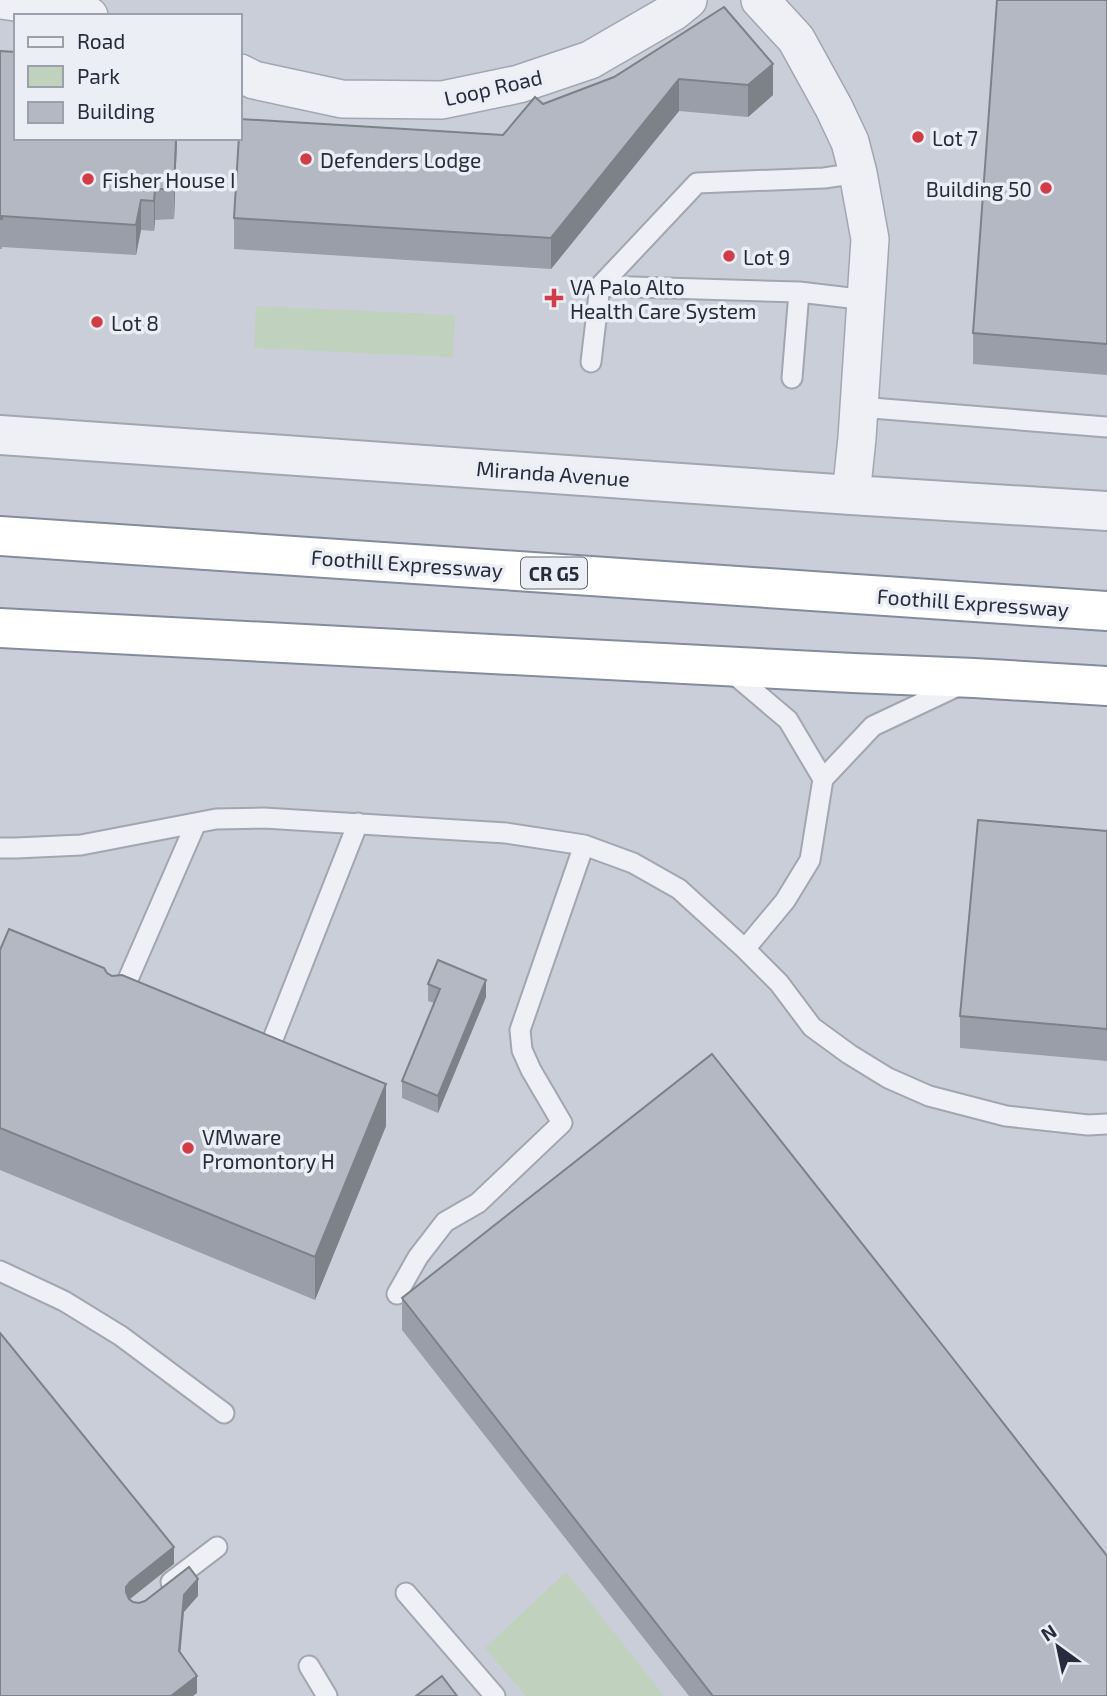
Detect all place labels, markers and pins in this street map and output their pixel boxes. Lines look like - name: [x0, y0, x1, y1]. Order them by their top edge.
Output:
- place label: Lot 7: [932, 125, 978, 150]
- marker: Lot 7: [910, 129, 926, 145]
- place label: Defenders Lodge: [320, 147, 481, 172]
- marker: Defenders Lodge: [298, 151, 314, 167]
- place label: Fisher House I: [102, 167, 235, 192]
- marker: Fisher House I: [80, 171, 96, 187]
- place label: Building 50: [926, 176, 1032, 201]
- marker: Building 50: [1038, 180, 1054, 196]
- place label: Lot 9: [743, 244, 790, 269]
- marker: Lot 9: [721, 248, 737, 264]
- place label: VA Palo Alto Health Care System: [570, 274, 756, 323]
- marker: VA Palo Alto Health Care System: [544, 288, 564, 308]
- place label: Lot 8: [111, 310, 159, 335]
- marker: Lot 8: [89, 314, 105, 330]
- place label: VMware Promontory H: [202, 1124, 335, 1173]
- marker: VMware Promontory H: [180, 1140, 196, 1156]

